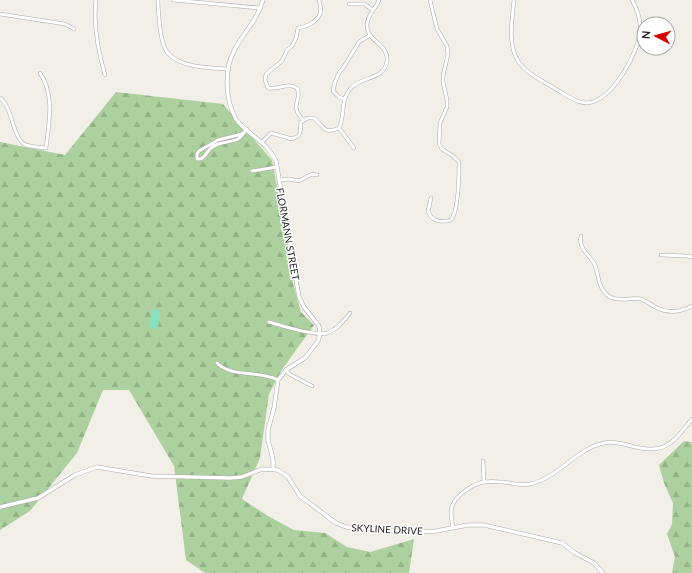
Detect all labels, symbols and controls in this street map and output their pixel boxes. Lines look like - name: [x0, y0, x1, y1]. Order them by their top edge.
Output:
- north arrow: [636, 16, 676, 56]
- text: N: [639, 30, 652, 40]
- street label: FLORMANN STREET: [274, 187, 302, 281]
- street label: SKYLINE DRIVE: [351, 521, 423, 537]

